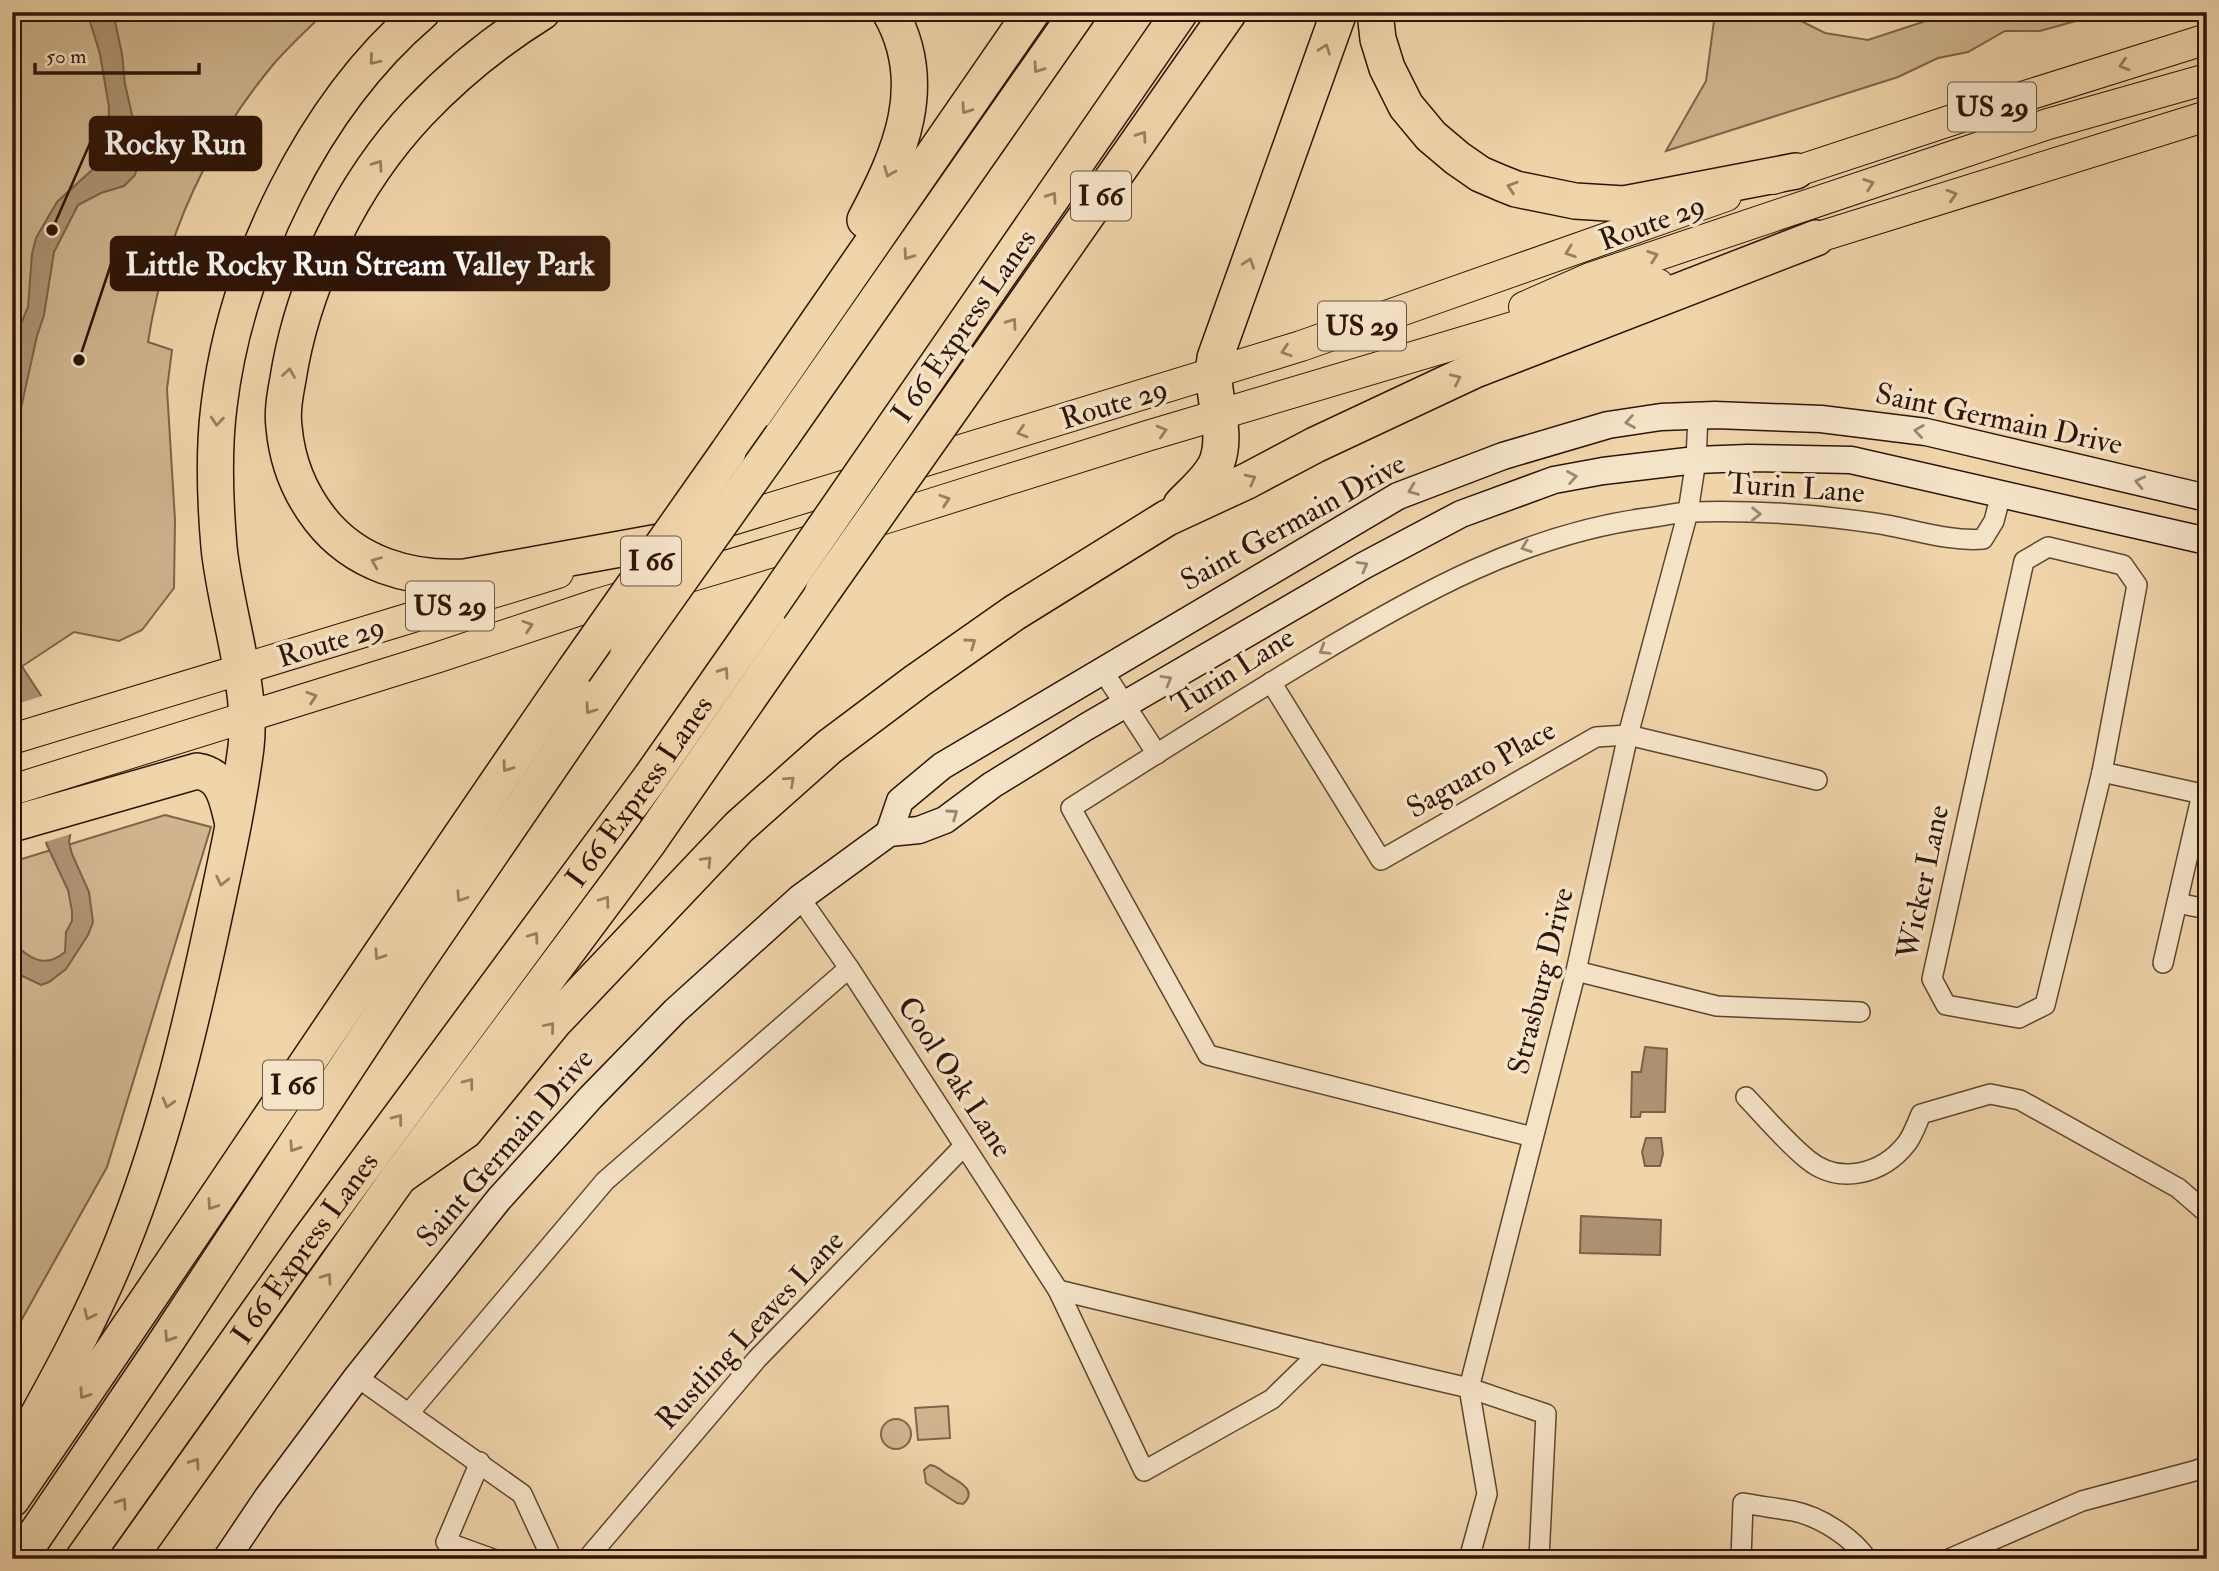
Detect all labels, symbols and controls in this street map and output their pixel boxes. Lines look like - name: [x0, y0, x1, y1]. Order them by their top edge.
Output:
- scale bar: [35, 32, 200, 76]
- text: 50 m: [46, 43, 87, 70]
- one-way arrow: [1317, 43, 1331, 55]
- one-way arrow: [370, 52, 382, 65]
- one-way arrow: [2118, 56, 2130, 71]
- one-way arrow: [1034, 60, 1046, 73]
- road number: US 29: [1948, 82, 2036, 132]
- one-way arrow: [962, 101, 974, 114]
- callout: Rocky Run: [90, 117, 261, 170]
- text: Rocky Run: [104, 124, 247, 164]
- one-way arrow: [1134, 131, 1146, 144]
- one-way arrow: [370, 160, 382, 173]
- one-way arrow: [884, 165, 898, 177]
- road number: I 66: [1071, 172, 1131, 220]
- one-way arrow: [1863, 178, 1875, 192]
- one-way arrow: [1507, 180, 1519, 195]
- street label: Route 29: [1594, 187, 1710, 259]
- one-way arrow: [1945, 189, 1957, 204]
- one-way arrow: [1044, 192, 1056, 205]
- street label: I 66 Express Lanes: [884, 222, 1044, 430]
- callout: Little Rocky Run Stream Valley Park: [111, 237, 609, 290]
- one-way arrow: [1565, 244, 1577, 258]
- text: Little Rocky Run Stream Valley Park: [125, 245, 596, 285]
- one-way arrow: [904, 247, 916, 260]
- one-way arrow: [1647, 250, 1659, 265]
- one-way arrow: [1241, 258, 1255, 270]
- road number: US 29: [1318, 302, 1406, 350]
- one-way arrow: [1004, 318, 1016, 331]
- one-way arrow: [1280, 343, 1293, 357]
- one-way arrow: [281, 367, 296, 378]
- street label: Route 29: [1056, 370, 1172, 438]
- one-way arrow: [1448, 373, 1461, 387]
- street label: Saint Germain Drive: [1872, 375, 2126, 463]
- one-way arrow: [1624, 414, 1636, 429]
- one-way arrow: [210, 416, 225, 427]
- one-way arrow: [1016, 424, 1028, 439]
- one-way arrow: [1913, 424, 1925, 439]
- one-way arrow: [1156, 425, 1168, 440]
- street label: Saint Germain Drive: [1174, 445, 1412, 599]
- street label: Turin Lane: [1726, 465, 1866, 511]
- one-way arrow: [1565, 470, 1577, 485]
- one-way arrow: [1244, 473, 1256, 487]
- one-way arrow: [2134, 476, 2146, 491]
- one-way arrow: [1408, 481, 1420, 495]
- one-way arrow: [939, 493, 951, 508]
- one-way arrow: [1751, 506, 1762, 521]
- road number: I 66: [621, 536, 681, 586]
- one-way arrow: [1521, 539, 1533, 553]
- one-way arrow: [371, 557, 383, 571]
- one-way arrow: [1356, 561, 1369, 574]
- road number: US 29: [406, 582, 494, 630]
- street label: Route 29: [273, 608, 389, 676]
- street label: Turin Lane: [1165, 619, 1301, 723]
- one-way arrow: [522, 620, 534, 635]
- one-way arrow: [963, 639, 976, 651]
- one-way arrow: [1318, 642, 1331, 655]
- one-way arrow: [716, 667, 728, 680]
- one-way arrow: [1159, 675, 1172, 688]
- street label: I 66 Express Lanes: [557, 688, 721, 895]
- one-way arrow: [305, 691, 317, 705]
- one-way arrow: [586, 701, 598, 714]
- street label: Saguaro Place: [1400, 711, 1562, 827]
- one-way arrow: [503, 759, 516, 772]
- one-way arrow: [782, 777, 795, 790]
- street label: Wicker Lane: [1888, 802, 1957, 963]
- one-way arrow: [945, 810, 958, 822]
- one-way arrow: [698, 857, 711, 870]
- one-way arrow: [215, 875, 230, 887]
- street label: Strasburg Drive: [1500, 884, 1582, 1078]
- one-way arrow: [457, 889, 469, 902]
- one-way arrow: [597, 896, 609, 908]
- one-way arrow: [526, 932, 538, 945]
- one-way arrow: [375, 947, 388, 960]
- street label: Cool Oak Lane: [889, 990, 1021, 1164]
- one-way arrow: [542, 1022, 555, 1034]
- street label: Saint Germain Drive: [409, 1041, 601, 1255]
- road number: I 66: [263, 1060, 323, 1110]
- one-way arrow: [461, 1078, 474, 1091]
- one-way arrow: [162, 1096, 177, 1108]
- one-way arrow: [390, 1114, 402, 1127]
- one-way arrow: [290, 1139, 302, 1152]
- street label: I 66 Express Lanes: [223, 1145, 386, 1351]
- one-way arrow: [207, 1198, 220, 1211]
- street label: Rustling Leaves Lane: [648, 1223, 852, 1437]
- one-way arrow: [319, 1273, 331, 1286]
- one-way arrow: [83, 1308, 97, 1320]
- one-way arrow: [164, 1330, 177, 1343]
- one-way arrow: [80, 1386, 92, 1399]
- one-way arrow: [187, 1458, 199, 1471]
- one-way arrow: [114, 1498, 126, 1511]

